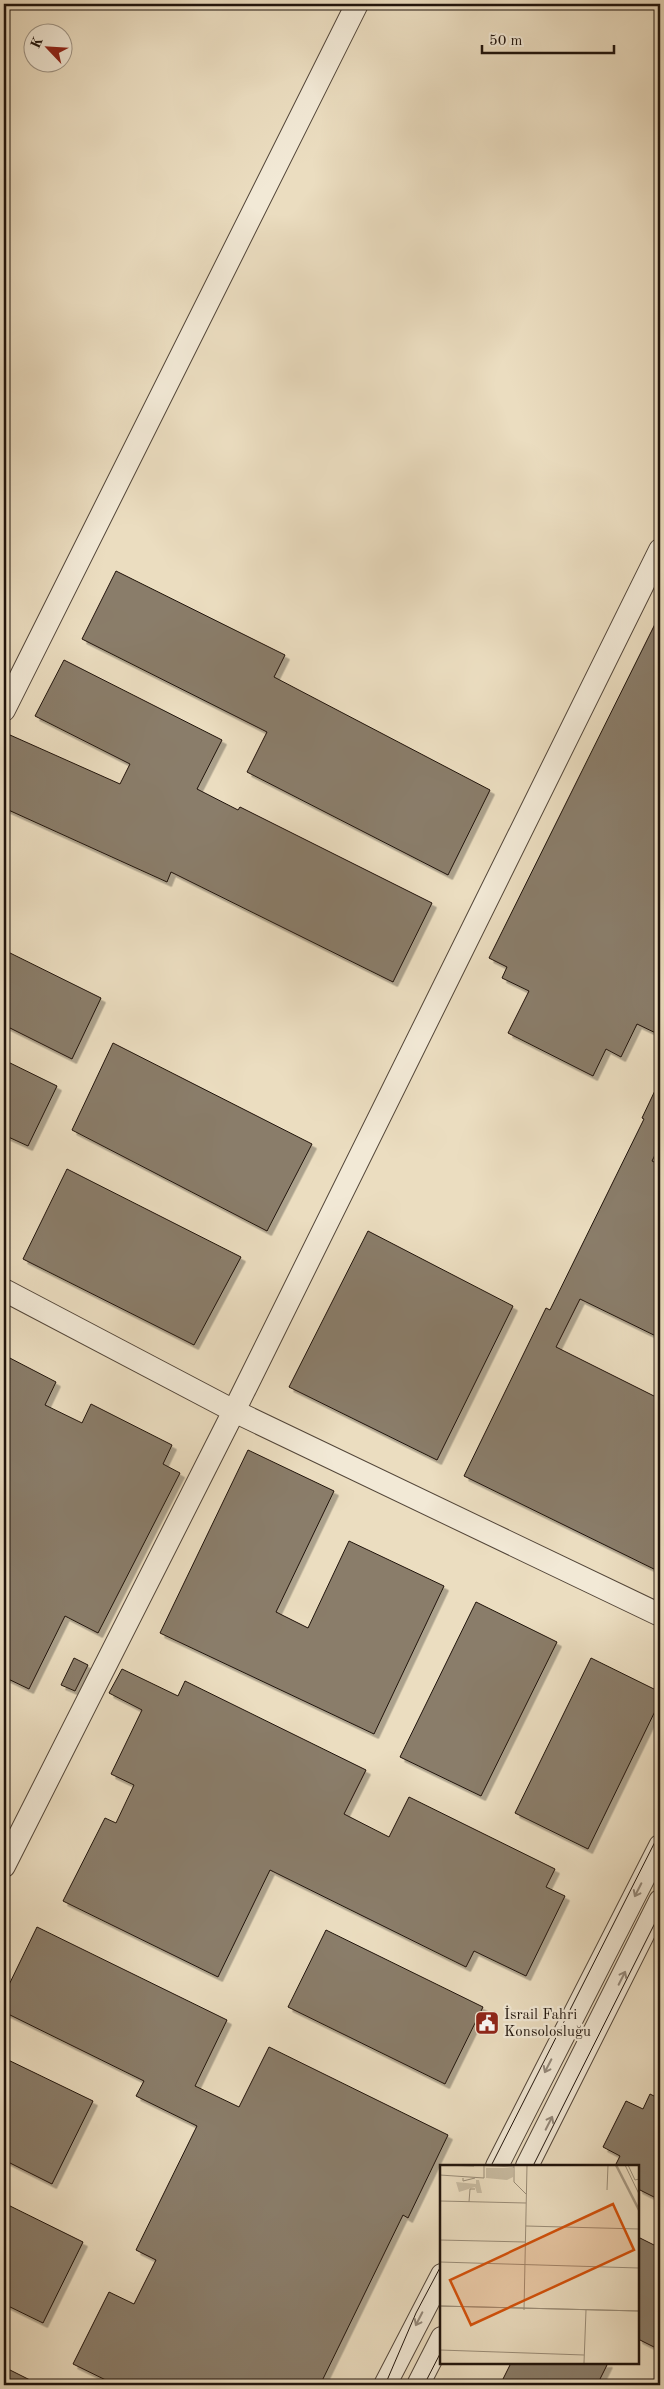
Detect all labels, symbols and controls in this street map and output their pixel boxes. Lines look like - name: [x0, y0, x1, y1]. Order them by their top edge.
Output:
- north arrow: [22, 22, 72, 72]
- scale bar: [482, 22, 614, 54]
- text: 50 m: [489, 34, 523, 49]
- text: K: [29, 35, 46, 51]
- one-way arrow: [633, 1882, 642, 1897]
- one-way arrow: [617, 1970, 627, 1985]
- place label: İsrail Fahri Konsolosluğu: [504, 2005, 591, 2040]
- public building icon: İsrail Fahri Konsolosluğu: [474, 2010, 500, 2036]
- one-way arrow: [543, 2058, 553, 2073]
- one-way arrow: [545, 2116, 554, 2131]
- inset map: [440, 2165, 639, 2364]
- one-way arrow: [414, 2311, 424, 2326]

